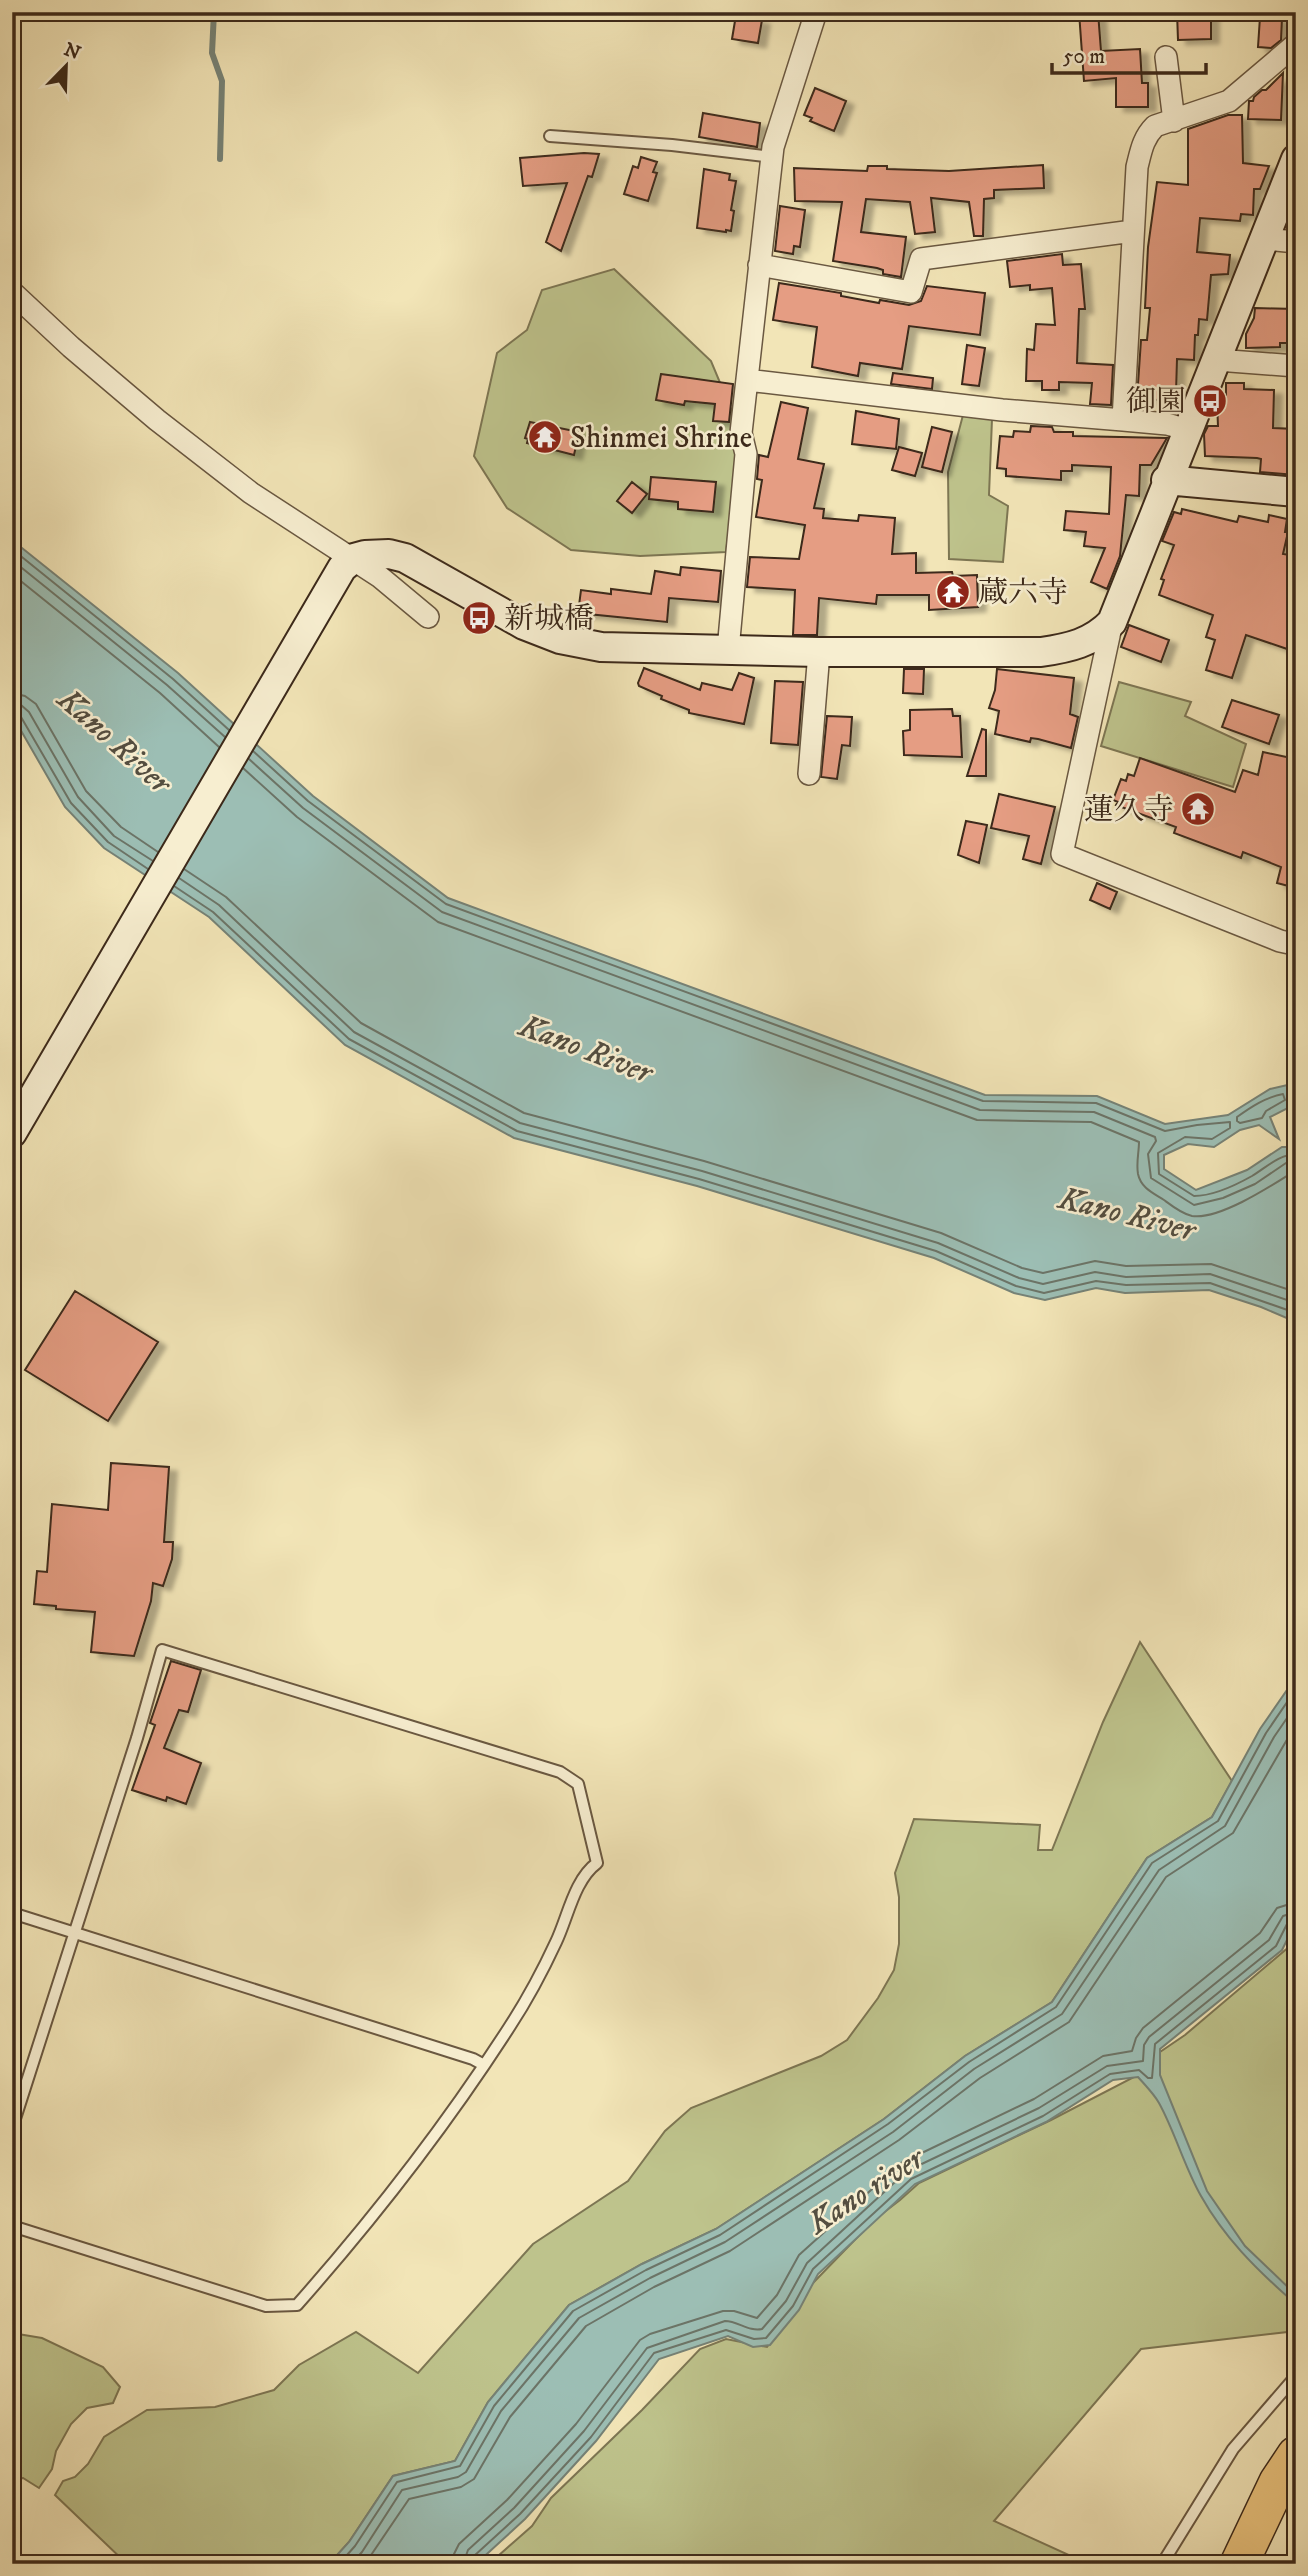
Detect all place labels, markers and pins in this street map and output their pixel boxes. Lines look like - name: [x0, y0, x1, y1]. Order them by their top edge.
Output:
- bus stop icon: 御園: [1191, 382, 1229, 420]
- place label: 御園: [1126, 384, 1186, 421]
- temple icon: Shinmei Shrine: [526, 418, 564, 456]
- place label: Shinmei Shrine: [570, 420, 752, 457]
- temple icon: 蔵六寺: [934, 573, 972, 611]
- place label: 蔵六寺: [978, 575, 1068, 612]
- bus stop icon: 新城橋: [460, 599, 498, 637]
- place label: 新城橋: [504, 601, 594, 638]
- temple icon: 蓮久寺: [1179, 790, 1217, 828]
- place label: 蓮久寺: [1084, 792, 1174, 829]

